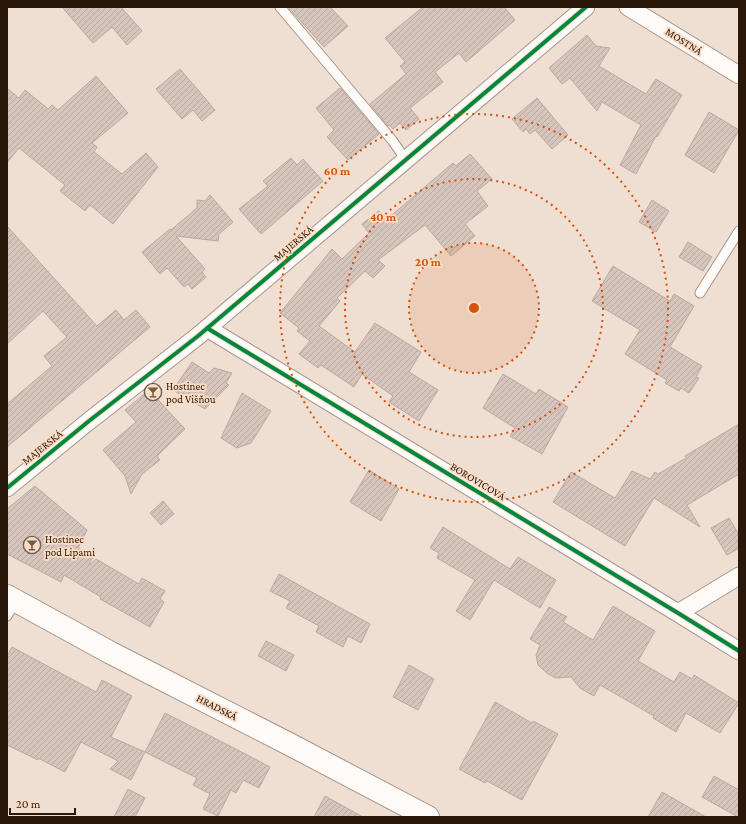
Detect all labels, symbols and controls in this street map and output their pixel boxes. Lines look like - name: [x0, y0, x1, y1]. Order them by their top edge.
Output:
- street label: MOSTNÁ: [663, 25, 705, 57]
- text: 60 m: [324, 164, 351, 178]
- text: 40 m: [370, 210, 397, 224]
- street label: MAJERSKÁ: [271, 222, 317, 264]
- text: 20 m: [415, 255, 442, 269]
- centre of rings: [467, 301, 481, 315]
- place label: Hostinec pod Višňou: [166, 380, 216, 406]
- bar icon: Hostinec pod Višňou: [143, 382, 163, 402]
- street label: MAJERSKÁ: [20, 427, 66, 468]
- street label: BOROVICOVÁ: [448, 460, 508, 502]
- place label: Hostinec pod Lipami: [45, 533, 95, 559]
- bar icon: Hostinec pod Lipami: [22, 535, 42, 555]
- street label: HRADSKÁ: [195, 692, 240, 723]
- scale bar: [10, 790, 75, 816]
- text: 20 m: [16, 797, 41, 811]

